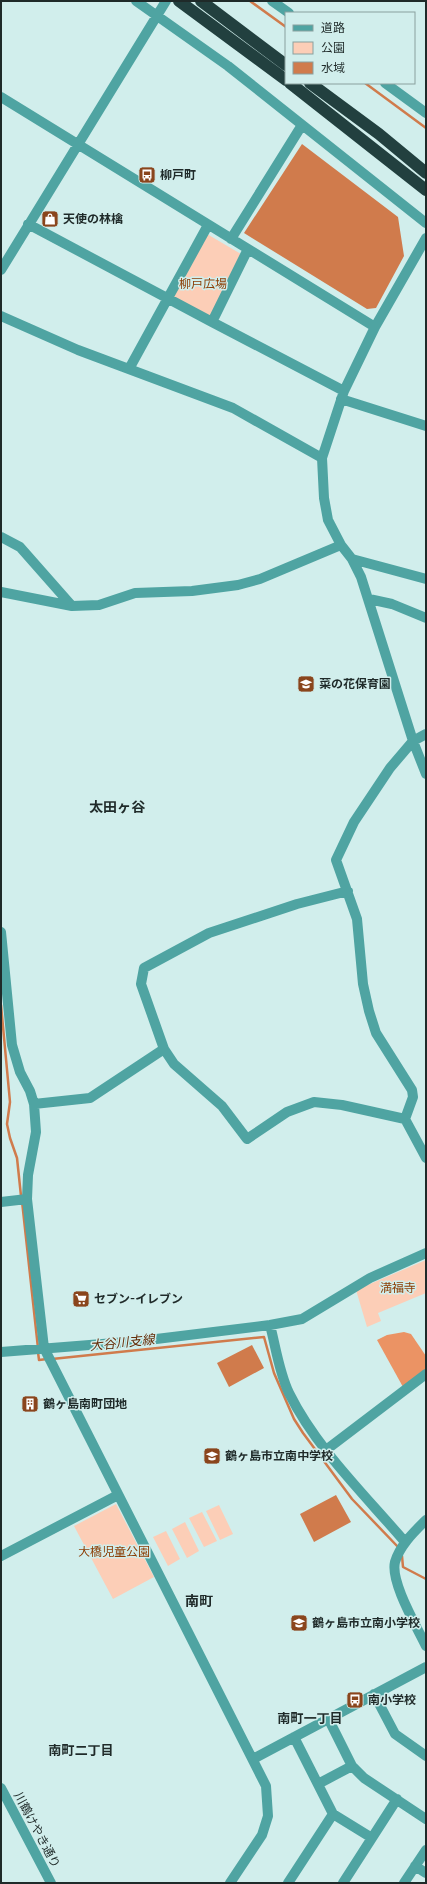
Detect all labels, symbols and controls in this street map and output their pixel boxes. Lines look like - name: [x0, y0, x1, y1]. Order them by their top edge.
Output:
- legend: [285, 12, 415, 84]
- text: 道路: [321, 19, 345, 36]
- text: 公園: [321, 39, 345, 56]
- text: 水域: [321, 59, 345, 76]
- bus stop icon: 柳戸町: [137, 165, 157, 185]
- place label: 柳戸町: [160, 166, 196, 183]
- shop icon: 天使の林檎: [40, 209, 60, 229]
- place label: 天使の林檎: [63, 210, 123, 227]
- park label: 柳戸広場: [179, 275, 227, 292]
- school or university icon: 菜の花保育園: [296, 674, 316, 694]
- place label: 菜の花保育園: [319, 675, 391, 692]
- district label: 太田ヶ谷: [89, 797, 146, 816]
- park label: 満福寺: [380, 1279, 416, 1296]
- supermarket icon: セブン-イレブン: [71, 1289, 91, 1309]
- place label: セブン-イレブン: [94, 1290, 183, 1307]
- water label: 大谷川支線: [89, 1329, 157, 1354]
- building icon: 鶴ヶ島南町団地: [20, 1394, 40, 1414]
- place label: 鶴ヶ島南町団地: [43, 1395, 127, 1412]
- school or university icon: 鶴ヶ島市立南中学校: [202, 1446, 222, 1466]
- place label: 鶴ヶ島市立南中学校: [225, 1447, 333, 1464]
- park label: 大橋児童公園: [78, 1543, 150, 1560]
- district label: 南町: [185, 1591, 213, 1610]
- school or university icon: 鶴ヶ島市立南小学校: [289, 1613, 309, 1633]
- place label: 鶴ヶ島市立南小学校: [312, 1614, 420, 1631]
- bus stop icon: 南小学校: [345, 1690, 365, 1710]
- place label: 南小学校: [368, 1691, 416, 1708]
- district label: 南町一丁目: [277, 1709, 343, 1727]
- district label: 南町二丁目: [48, 1741, 114, 1759]
- street label: 川鶴けやき通り: [10, 1789, 65, 1871]

